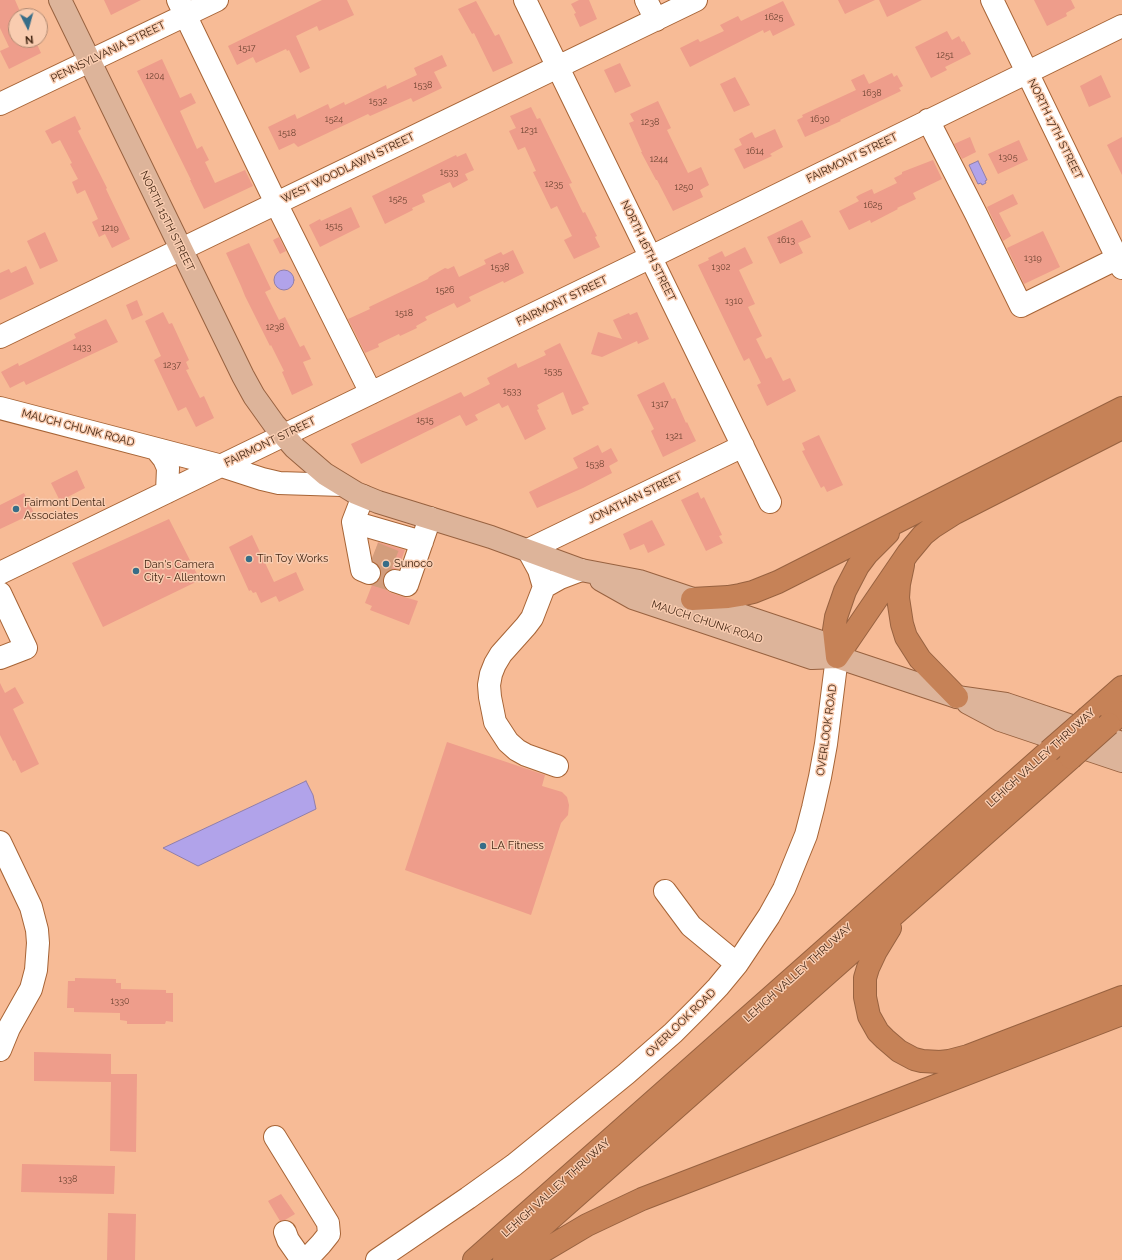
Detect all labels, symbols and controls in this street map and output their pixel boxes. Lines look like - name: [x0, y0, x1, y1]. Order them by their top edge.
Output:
- north arrow: [8, 8, 48, 48]
- house number: 1625: [765, 12, 783, 22]
- street label: PENNSYLVANIA STREET: [49, 18, 167, 86]
- text: N: [24, 33, 34, 46]
- house number: 1517: [238, 43, 256, 53]
- house number: 1251: [936, 50, 954, 60]
- house number: 1204: [146, 71, 164, 81]
- street label: NORTH 17TH STREET: [1025, 77, 1085, 181]
- house number: 1538: [414, 80, 432, 90]
- house number: 1638: [862, 88, 882, 98]
- house number: 1532: [369, 96, 387, 106]
- house number: 1524: [325, 114, 343, 124]
- house number: 1630: [810, 114, 830, 124]
- house number: 1238: [641, 117, 659, 127]
- house number: 1231: [520, 125, 538, 135]
- house number: 1518: [278, 128, 296, 138]
- street label: WEST WOODLAWN STREET: [279, 130, 417, 206]
- street label: FAIRMONT STREET: [804, 130, 900, 186]
- house number: 1614: [746, 146, 764, 156]
- house number: 1305: [998, 152, 1018, 162]
- house number: 1244: [650, 154, 668, 164]
- house number: 1533: [440, 167, 458, 177]
- street label: NORTH 15TH STREET: [137, 169, 197, 273]
- house number: 1235: [545, 179, 563, 189]
- house number: 1250: [675, 182, 693, 192]
- house number: 1525: [389, 194, 407, 204]
- street label: NORTH 16TH STREET: [618, 198, 678, 304]
- house number: 1625: [864, 200, 882, 210]
- house number: 1515: [325, 221, 343, 231]
- house number: 1219: [101, 223, 119, 233]
- house number: 1613: [777, 235, 795, 245]
- house number: 1319: [1024, 253, 1042, 263]
- house number: 1538: [491, 262, 509, 272]
- house number: 1302: [712, 262, 730, 272]
- street label: FAIRMONT STREET: [514, 273, 610, 329]
- house number: 1526: [436, 285, 454, 295]
- house number: 1310: [725, 296, 743, 306]
- house number: 1518: [395, 308, 413, 318]
- house number: 1238: [266, 322, 284, 332]
- house number: 1433: [73, 342, 91, 352]
- house number: 1237: [163, 360, 181, 370]
- house number: 1535: [544, 366, 562, 376]
- house number: 1533: [503, 386, 521, 396]
- house number: 1317: [651, 399, 669, 409]
- street label: MAUCH CHUNK ROAD: [20, 407, 136, 449]
- street label: FAIRMONT STREET: [222, 414, 318, 470]
- house number: 1515: [416, 415, 434, 425]
- house number: 1321: [665, 431, 683, 441]
- house number: 1538: [586, 459, 604, 469]
- street label: JONATHAN STREET: [586, 470, 684, 526]
- place label: Fairmont Dental Associates: [24, 496, 105, 522]
- marker: Fairmont Dental Associates: [11, 504, 21, 514]
- place label: Tin Toy Works: [257, 552, 328, 566]
- marker: Tin Toy Works: [244, 554, 254, 564]
- place label: Sunoco: [394, 557, 433, 571]
- place label: Dan's Camera City - Allentown: [144, 558, 225, 584]
- marker: Sunoco: [381, 559, 391, 569]
- marker: Dan's Camera City - Allentown: [131, 566, 141, 576]
- street label: MAUCH CHUNK ROAD: [650, 598, 764, 646]
- street label: OVERLOOK ROAD: [814, 683, 840, 777]
- street label: LEHIGH VALLEY THRUWAY: [984, 706, 1098, 810]
- place label: LA Fitness: [491, 839, 544, 853]
- marker: LA Fitness: [478, 841, 488, 851]
- street label: LEHIGH VALLEY THRUWAY: [741, 921, 855, 1025]
- street label: OVERLOOK ROAD: [643, 986, 719, 1060]
- house number: 1330: [111, 996, 129, 1006]
- street label: LEHIGH VALLEY THRUWAY: [499, 1136, 613, 1240]
- house number: 1338: [59, 1174, 77, 1184]

